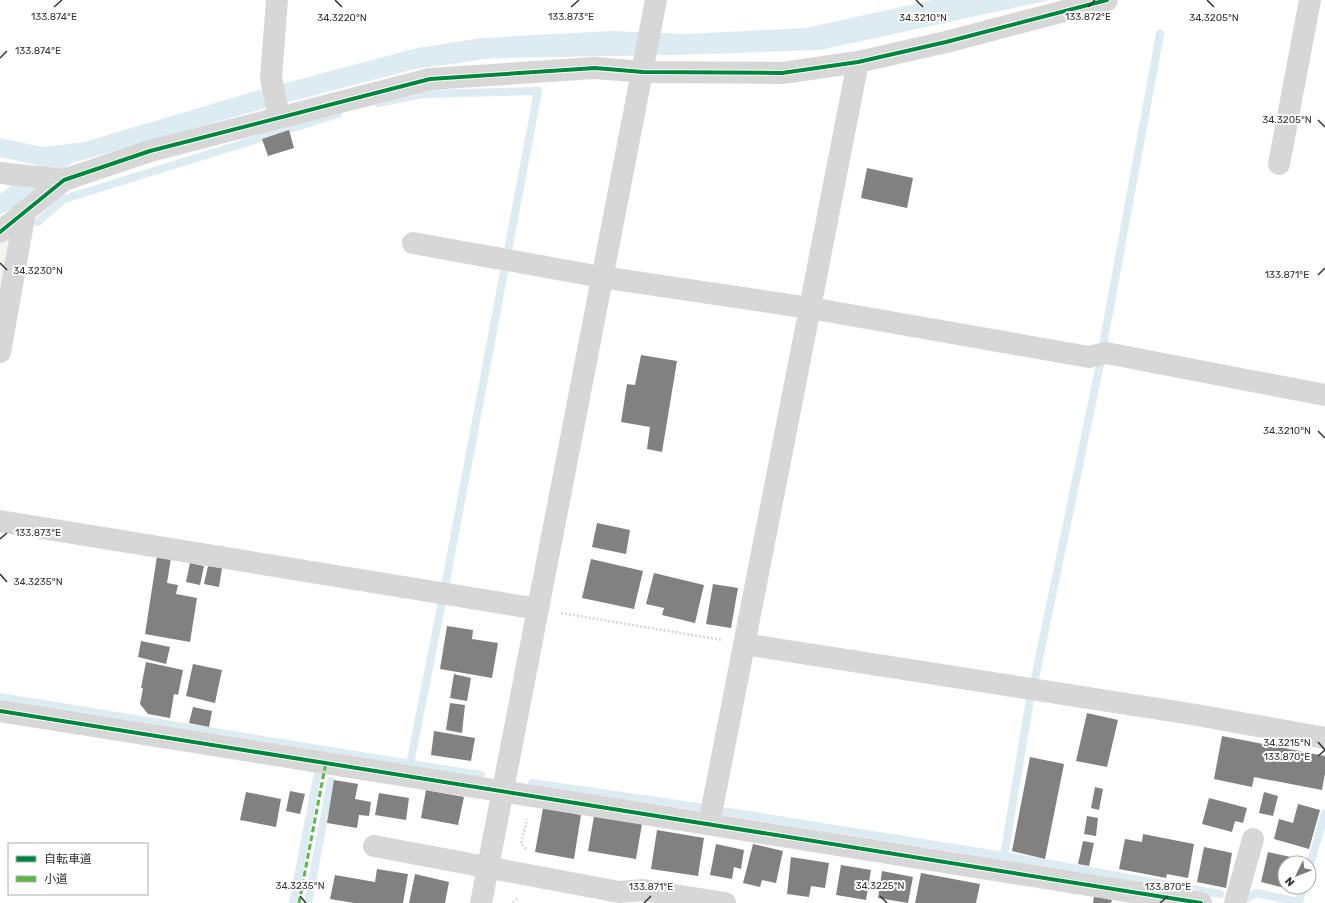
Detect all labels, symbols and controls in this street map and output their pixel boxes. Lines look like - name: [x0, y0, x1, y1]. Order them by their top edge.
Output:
- text: 133.874°E: [31, 11, 77, 23]
- text: 133.873°E: [548, 11, 594, 23]
- text: 133.872°E: [1065, 11, 1111, 23]
- text: 34.3220°N: [317, 12, 367, 24]
- text: 34.3210°N: [899, 12, 947, 24]
- text: 34.3205°N: [1189, 12, 1239, 24]
- text: 133.874°E: [15, 45, 61, 57]
- text: 34.3205°N: [1262, 114, 1312, 126]
- text: 34.3230°N: [13, 265, 63, 277]
- text: 133.871°E: [1265, 269, 1309, 281]
- text: 34.3210°N: [1263, 425, 1311, 437]
- text: 133.873°E: [15, 527, 61, 539]
- text: 34.3235°N: [13, 576, 63, 588]
- text: 34.3215°N: [1263, 737, 1311, 749]
- text: 133.870°E: [1264, 751, 1310, 763]
- legend: [8, 843, 148, 895]
- text: 自転車道: [44, 852, 92, 866]
- north arrow: [1277, 855, 1317, 895]
- text: 小道: [44, 872, 68, 886]
- text: N: [1283, 874, 1298, 889]
- text: 34.3235°N: [275, 880, 325, 892]
- text: 34.3225°N: [855, 880, 905, 892]
- text: 133.871°E: [629, 881, 673, 893]
- text: 133.870°E: [1145, 881, 1191, 893]

